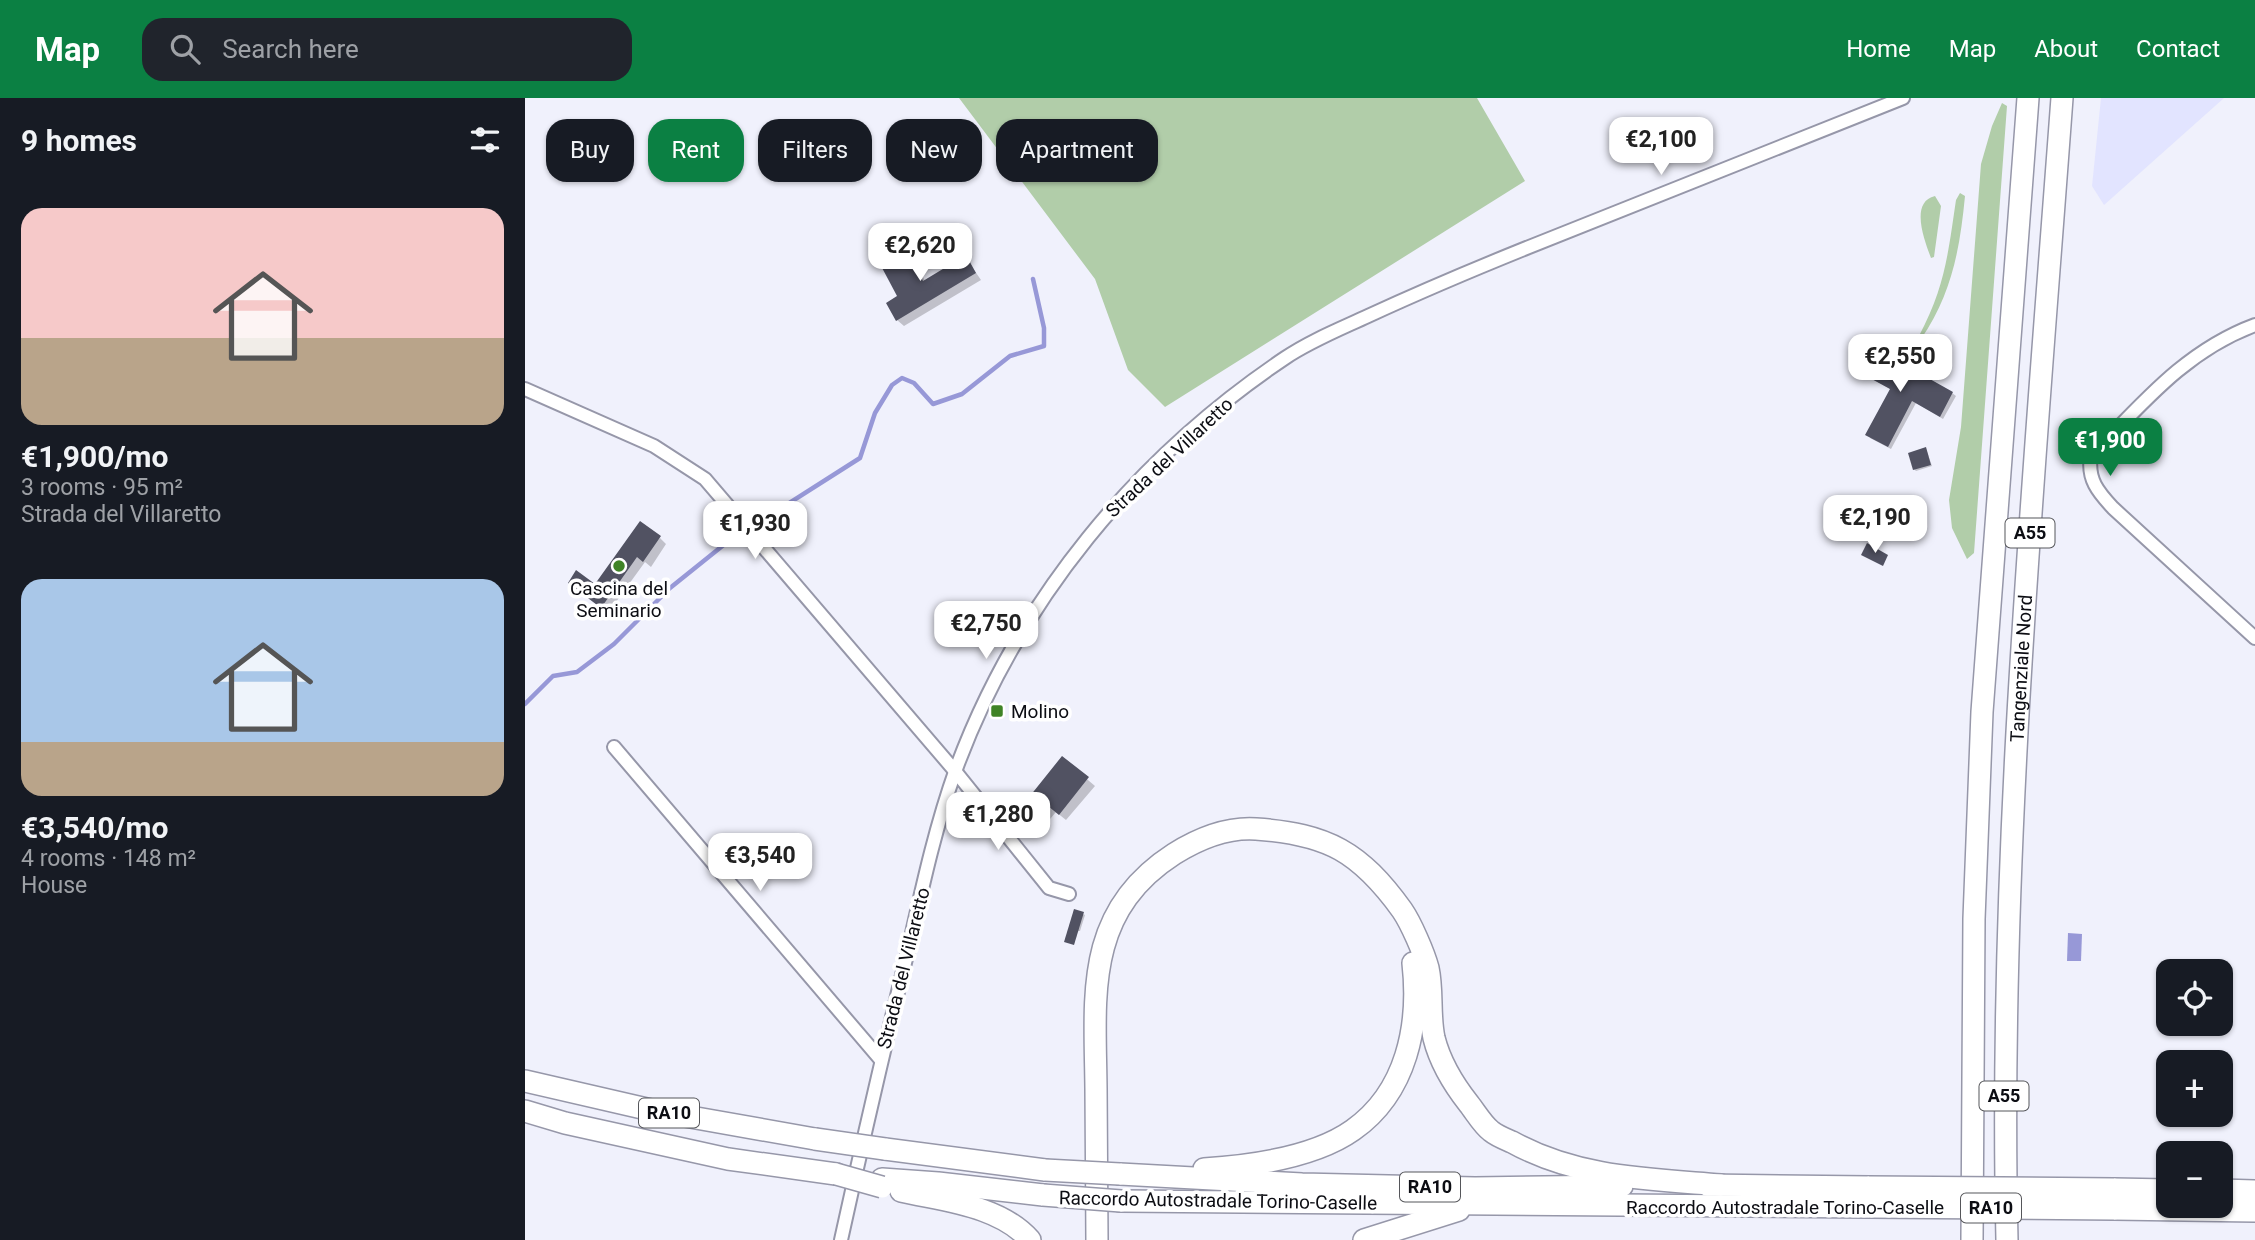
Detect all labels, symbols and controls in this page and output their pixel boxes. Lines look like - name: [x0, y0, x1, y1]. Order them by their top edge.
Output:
- search box: [142, 18, 632, 81]
- text: Map: [35, 30, 100, 69]
- icon: search: [166, 30, 204, 68]
- text: Search here: [222, 34, 359, 64]
- text: Home: [1846, 35, 1911, 63]
- text: Map: [1949, 35, 1996, 63]
- text: About: [2034, 35, 2098, 63]
- text: Contact: [2136, 35, 2220, 63]
- pin: €2,100: [1604, 118, 1718, 177]
- chip: Buy: [546, 119, 634, 182]
- chip: Rent: [648, 119, 744, 182]
- chip: Filters: [758, 119, 872, 182]
- chip: New: [886, 119, 982, 182]
- chip: Apartment: [996, 119, 1158, 182]
- icon: filters: [466, 121, 504, 159]
- text: 9 homes: [21, 123, 137, 158]
- text: €2,100: [1625, 126, 1697, 153]
- pin: €2,620: [863, 223, 977, 283]
- text: €2,620: [884, 232, 956, 259]
- icon: home: [200, 253, 326, 379]
- pin: €2,550: [1843, 334, 1957, 394]
- text: €2,550: [1864, 343, 1936, 370]
- street label: Strada del Villaretto: [1101, 393, 1238, 522]
- pin: €1,900: [2053, 418, 2167, 478]
- text: €1,900: [2074, 427, 2146, 454]
- text: €1,900/mo: [21, 439, 169, 474]
- text: 3 rooms · 95 m²: [21, 474, 183, 501]
- pin: €2,190: [1818, 496, 1932, 555]
- text: Strada del Villaretto: [21, 501, 221, 528]
- pin: €1,930: [698, 502, 812, 561]
- text: €2,190: [1839, 504, 1911, 531]
- text: €1,930: [719, 510, 791, 537]
- road number: A55: [2005, 519, 2055, 548]
- marker: Cascina del Seminario: [611, 558, 627, 574]
- place label: Cascina del Seminario: [570, 577, 668, 622]
- street label: Tangenziale Nord: [2005, 594, 2037, 743]
- pin: €2,750: [929, 602, 1043, 661]
- text: €2,750: [950, 610, 1022, 637]
- icon: home: [200, 624, 326, 750]
- place label: Molino: [1011, 700, 1069, 723]
- marker: Molino: [989, 703, 1005, 719]
- pin: €1,280: [941, 792, 1055, 852]
- text: €1,280: [962, 801, 1034, 828]
- text: €3,540/mo: [21, 810, 169, 845]
- pin: €3,540: [703, 834, 817, 893]
- text: €3,540: [724, 842, 796, 869]
- text: 4 rooms · 148 m²: [21, 845, 196, 872]
- text: House: [21, 872, 87, 899]
- street label: Strada del Villaretto: [872, 885, 935, 1051]
- map controls: [2156, 959, 2233, 1218]
- button: locate: [2156, 959, 2233, 1036]
- button: +: [2156, 1050, 2233, 1127]
- road number: A55: [1979, 1082, 2029, 1111]
- road number: RA10: [639, 1098, 699, 1128]
- button: −: [2156, 1141, 2233, 1218]
- road number: RA10: [1400, 1172, 1460, 1202]
- street label: Raccordo Autostradale Torino-Caselle: [1059, 1186, 1377, 1215]
- road number: RA10: [1961, 1194, 2021, 1223]
- street label: Raccordo Autostradale Torino-Caselle: [1626, 1196, 1944, 1219]

